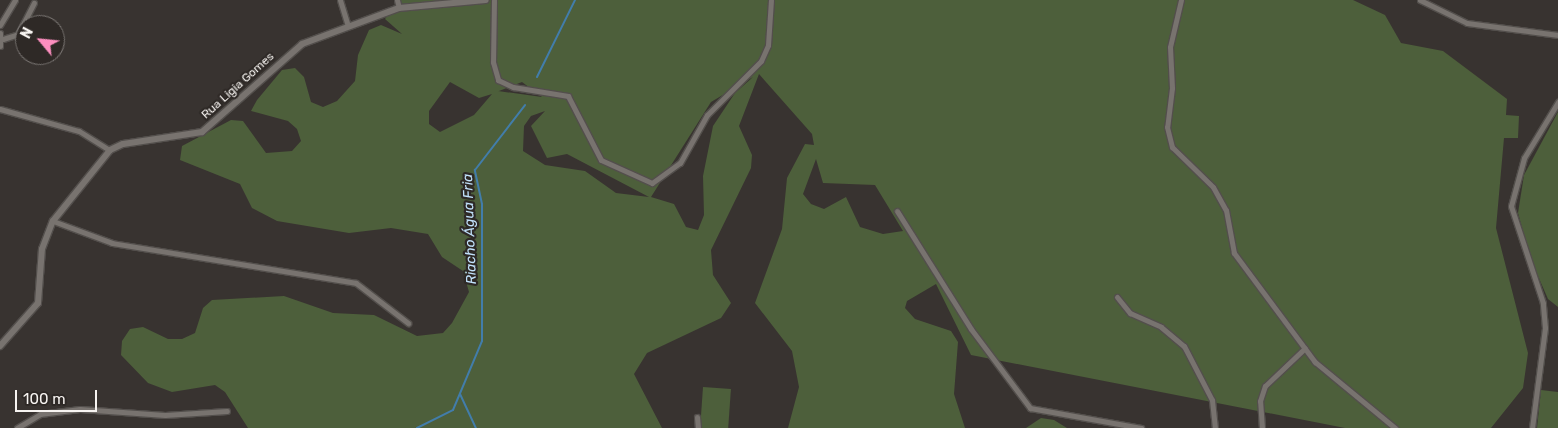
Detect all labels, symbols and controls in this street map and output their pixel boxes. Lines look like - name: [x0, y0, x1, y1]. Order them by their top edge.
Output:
- north arrow: [15, 15, 65, 65]
- text: N: [17, 25, 37, 42]
- street label: Rua Ligia Gomes: [199, 50, 277, 122]
- water label: Riacho Água Fria: [460, 173, 480, 285]
- scale bar: [18, 380, 100, 412]
- text: 100 m: [23, 390, 65, 408]

